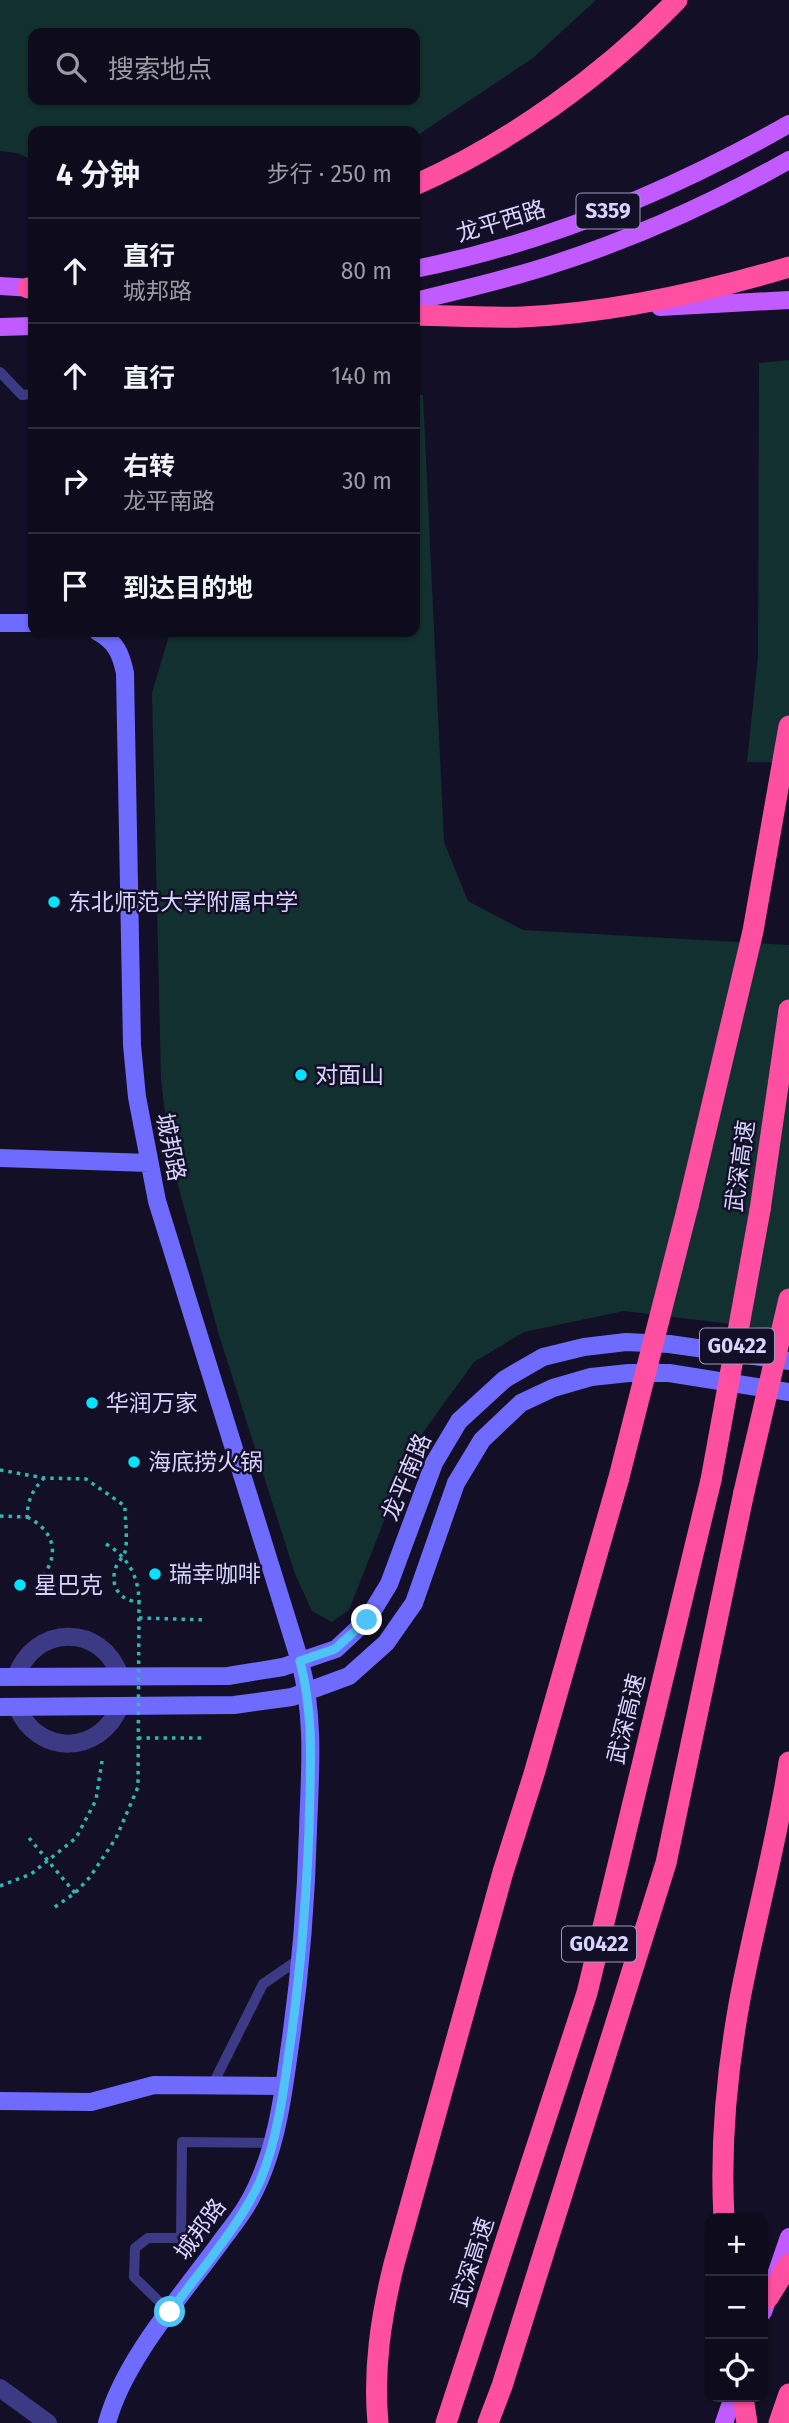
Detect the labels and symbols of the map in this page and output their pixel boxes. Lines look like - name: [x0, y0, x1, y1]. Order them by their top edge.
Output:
- street label: 龙平西路: [453, 194, 549, 248]
- road number: S359: [576, 194, 640, 228]
- place label: 东北师范大学附属中学: [68, 888, 298, 916]
- marker: 东北师范大学附属中学: [46, 894, 62, 910]
- place label: 对面山: [315, 1061, 384, 1089]
- marker: 对面山: [293, 1067, 309, 1083]
- street label: 城邦路: [151, 1110, 191, 1184]
- street label: 武深高速: [720, 1118, 760, 1214]
- road number: G0422: [700, 1328, 774, 1364]
- place label: 华润万家: [106, 1389, 198, 1417]
- marker: 华润万家: [84, 1395, 100, 1411]
- street label: 龙平南路: [375, 1429, 437, 1525]
- place label: 海底捞火锅: [148, 1448, 263, 1476]
- marker: 海底捞火锅: [126, 1454, 142, 1470]
- place label: 瑞幸咖啡: [169, 1560, 261, 1588]
- marker: 瑞幸咖啡: [147, 1566, 163, 1582]
- place label: 星巴克: [34, 1571, 103, 1599]
- marker: 星巴克: [12, 1577, 28, 1593]
- route end: [351, 1604, 382, 1635]
- street label: 武深高速: [601, 1671, 651, 1767]
- road number: G0422: [562, 1926, 636, 1962]
- street label: 城邦路: [168, 2193, 232, 2265]
- street label: 武深高速: [444, 2214, 500, 2310]
- route start: [154, 2296, 185, 2327]

